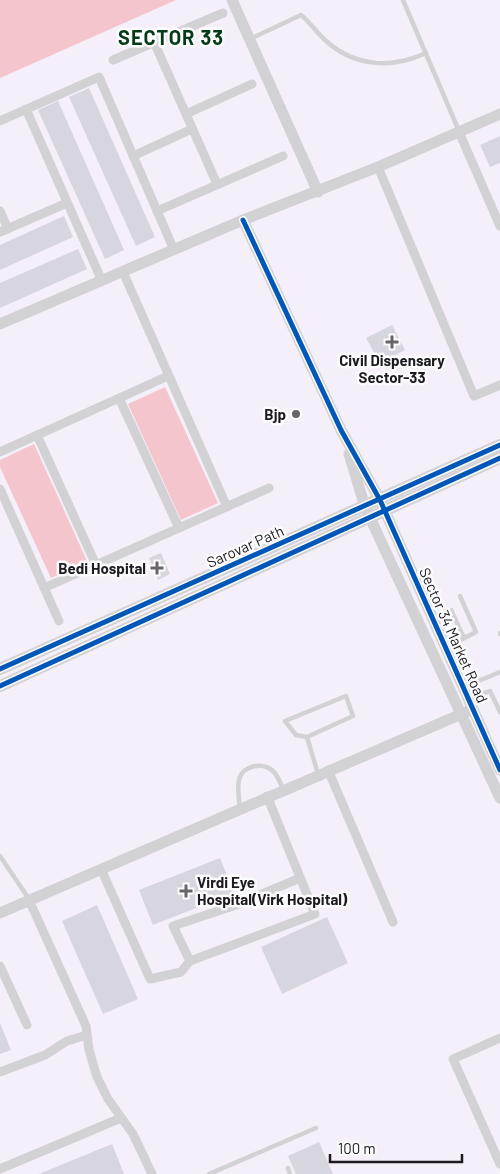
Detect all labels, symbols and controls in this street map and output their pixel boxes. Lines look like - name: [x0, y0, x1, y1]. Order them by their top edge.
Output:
- district label: SECTOR 33: [118, 25, 224, 49]
- marker: Civil Dispensary Sector-33: [385, 335, 399, 349]
- place label: Civil Dispensary Sector-33: [339, 351, 445, 386]
- place label: Bjp: [264, 405, 286, 423]
- marker: Bjp: [290, 408, 302, 420]
- street label: Sarovar Path: [204, 521, 286, 571]
- place label: Bedi Hospital: [58, 559, 146, 577]
- marker: Bedi Hospital: [150, 561, 164, 575]
- street label: Sector 34 Market Road: [416, 565, 492, 705]
- place label: Virdi Eye Hospital(Virk Hospital): [197, 873, 348, 908]
- marker: Virdi Eye Hospital(Virk Hospital): [179, 884, 193, 898]
- scale bar: [330, 1132, 462, 1164]
- text: 100 m: [338, 1139, 376, 1157]

